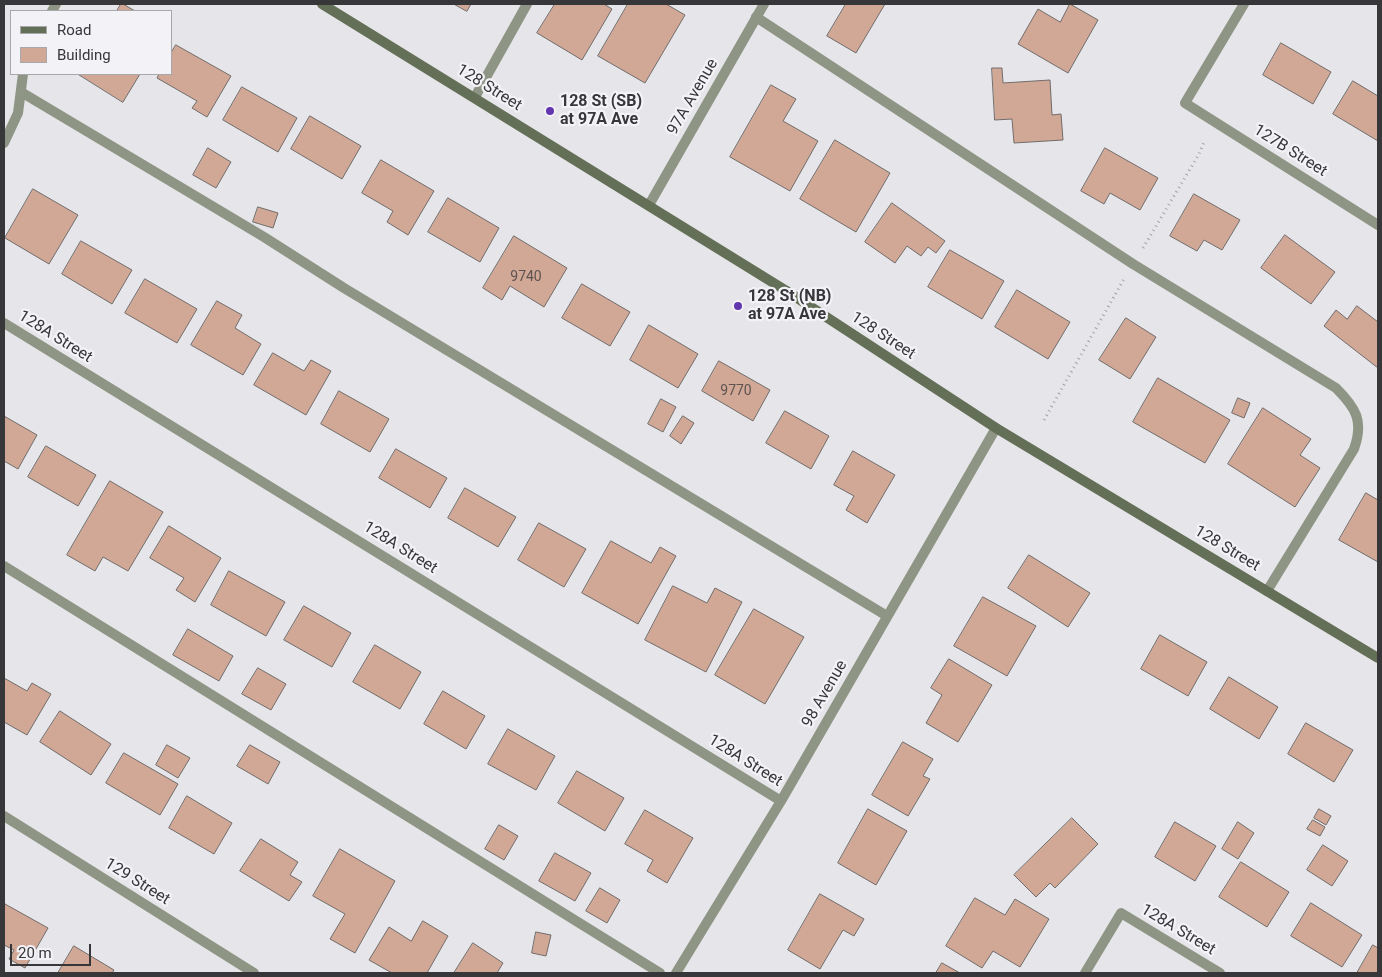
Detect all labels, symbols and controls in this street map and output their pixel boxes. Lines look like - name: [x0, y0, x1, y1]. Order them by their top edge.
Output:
- legend: [10, 10, 172, 75]
- text: Road: [57, 21, 91, 39]
- text: Building: [57, 46, 111, 64]
- street label: 97A Avenue: [664, 56, 722, 138]
- street label: 128 Street: [453, 60, 525, 116]
- place label: 128 St (SB) at 97A Ave: [560, 92, 642, 130]
- marker: 128 St (SB) at 97A Ave: [544, 105, 556, 117]
- street label: 127B Street: [1250, 121, 1330, 181]
- house number: 9740: [510, 269, 542, 285]
- place label: 128 St (NB) at 97A Ave: [748, 287, 831, 325]
- marker: 128 St (NB) at 97A Ave: [732, 300, 744, 312]
- street label: 128A Street: [14, 307, 96, 367]
- street label: 128 Street: [847, 308, 919, 364]
- house number: 9770: [720, 383, 752, 399]
- street label: 128A Street: [359, 518, 441, 578]
- street label: 128 Street: [1191, 522, 1263, 576]
- street label: 98 Avenue: [798, 657, 852, 731]
- street label: 128A Street: [704, 731, 786, 791]
- street label: 129 Street: [101, 854, 173, 910]
- street label: 128A Street: [1137, 900, 1219, 960]
- scale bar: [12, 934, 94, 966]
- text: 20 m: [18, 944, 52, 962]

